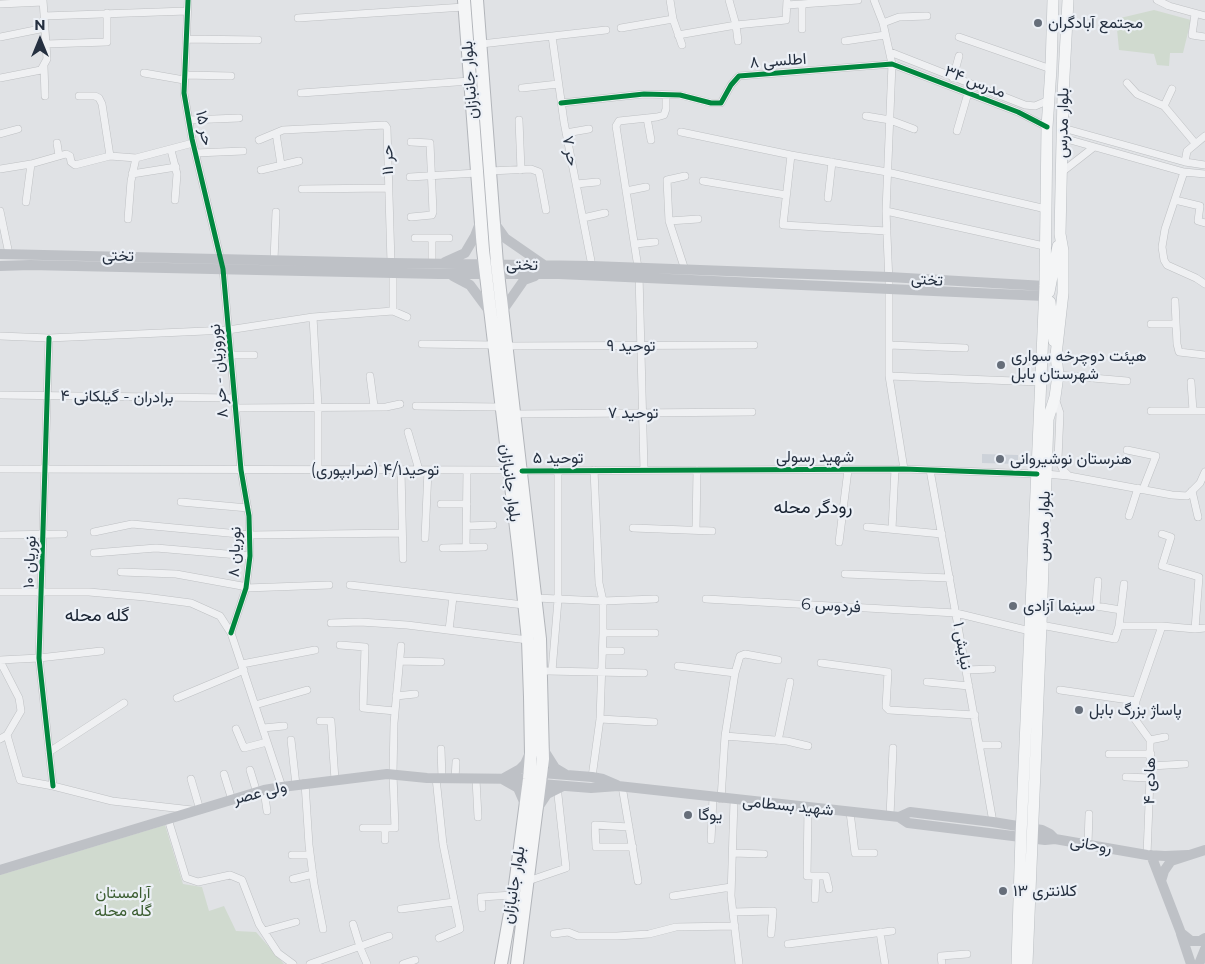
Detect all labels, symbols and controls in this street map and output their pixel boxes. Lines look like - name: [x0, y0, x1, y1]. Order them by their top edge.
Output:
- place label: مجتمع آبادگران: [1048, 13, 1143, 33]
- north arrow: [15, 15, 65, 65]
- text: N: [34, 16, 46, 34]
- marker: مجتمع آبادگران: [1032, 17, 1044, 29]
- street label: بلوار جانبازان: [458, 40, 482, 120]
- street label: اطلسی ۸: [749, 49, 807, 73]
- street label: مدرس ۳۴: [942, 62, 1008, 102]
- street label: بلوار مدرس: [1053, 88, 1073, 158]
- street label: حر ۱۵: [191, 109, 217, 147]
- street label: حر ۷: [558, 134, 582, 168]
- street label: حر ۱۱: [378, 145, 398, 175]
- street label: تختی: [102, 246, 134, 266]
- street label: تختی: [506, 255, 538, 275]
- street label: تختی: [910, 269, 944, 291]
- street label: نوروزیان - حر ۸: [205, 323, 233, 419]
- street label: توحید ۹: [607, 336, 655, 356]
- place label: هیئت دوچرخه سواری شهرستان بابل: [1011, 346, 1147, 384]
- marker: هیئت دوچرخه سواری شهرستان بابل: [995, 359, 1007, 371]
- street label: برادران - گیلکانی ۴: [60, 386, 174, 408]
- street label: توحید ۷: [608, 403, 658, 423]
- street label: بلوار جانبازان: [496, 443, 524, 523]
- street label: شهید رسولی: [776, 447, 854, 467]
- street label: توحید ۵: [533, 448, 583, 468]
- place label: هنرستان نوشیروانی: [1010, 449, 1132, 469]
- marker: هنرستان نوشیروانی: [994, 453, 1006, 465]
- street label: توحید۴/۱ (ضرابپوری): [311, 460, 439, 480]
- street label: بلوار مدرس: [1033, 490, 1055, 562]
- district label: رودگر محله: [774, 497, 852, 519]
- street label: نوریان ۸: [225, 526, 245, 578]
- street label: نوریان ۱۰: [19, 535, 41, 589]
- street label: فردوس 6: [801, 595, 861, 617]
- place label: سینما آزادی: [1023, 596, 1095, 616]
- marker: سینما آزادی: [1007, 600, 1019, 612]
- district label: گله محله: [65, 605, 129, 627]
- street label: نیایش ۱: [948, 621, 976, 671]
- place label: پاساژ بزرگ بابل: [1089, 700, 1182, 720]
- marker: پاساژ بزرگ بابل: [1073, 704, 1085, 716]
- street label: هادی ۴: [1140, 757, 1160, 805]
- street label: ولی عصر: [231, 777, 289, 809]
- street label: شهید بسطامی: [741, 792, 835, 820]
- place label: یوگا: [698, 805, 722, 825]
- marker: یوگا: [682, 809, 694, 821]
- street label: روحانی: [1069, 832, 1113, 858]
- street label: بلوار جانبازان: [498, 845, 530, 925]
- place label: کلانتری ۱۳: [1013, 881, 1077, 901]
- park label: آرامستان گله محله: [94, 883, 152, 921]
- marker: کلانتری ۱۳: [997, 885, 1009, 897]

